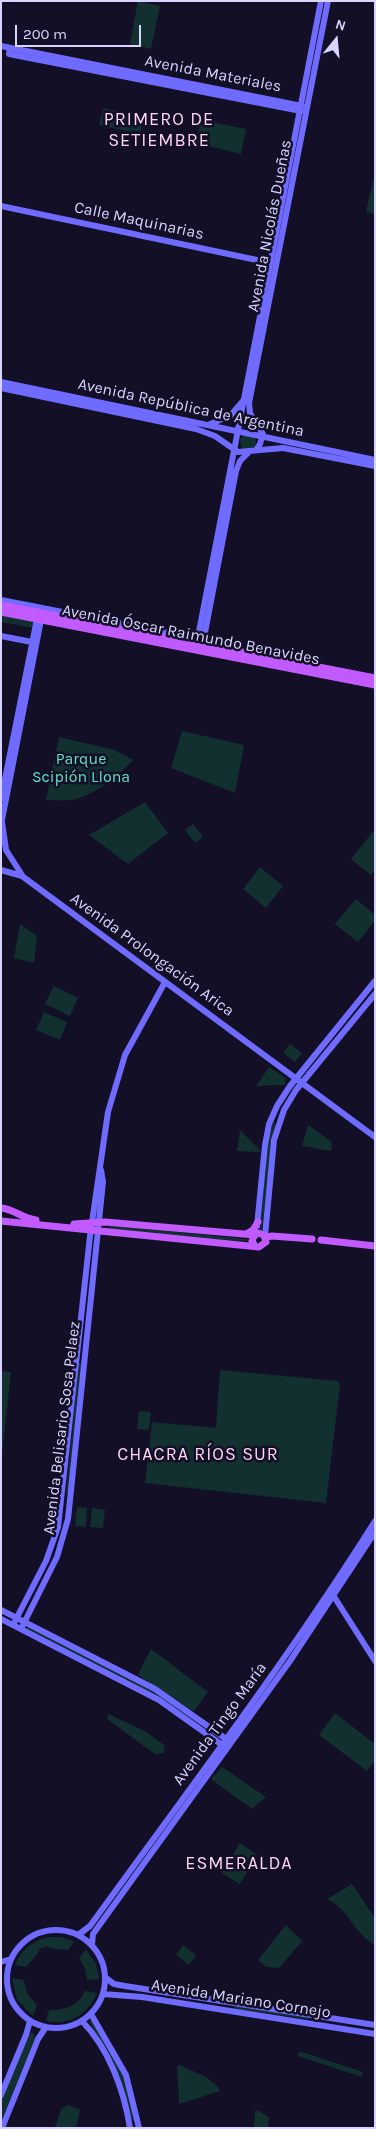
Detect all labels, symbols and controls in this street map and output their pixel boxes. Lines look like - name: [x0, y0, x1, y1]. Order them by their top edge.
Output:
- scale bar: [18, 15, 144, 47]
- north arrow: [311, 15, 361, 65]
- text: N: [333, 16, 348, 35]
- text: 200 m: [23, 25, 67, 43]
- street label: Avenida Materiales: [143, 51, 283, 97]
- district label: PRIMERO DE SETIEMBRE: [103, 109, 215, 152]
- street label: Avenida Nicolás Dueñas: [244, 138, 296, 314]
- street label: Calle Maquinarias: [72, 198, 206, 244]
- street label: Avenida República de Argentina: [76, 375, 306, 441]
- street label: Avenida Óscar Raimundo Benavides: [60, 601, 322, 669]
- park label: Parque Scipión Llona: [32, 749, 130, 787]
- street label: Avenida Prolongación Arica: [66, 889, 238, 1021]
- street label: Avenida Belisario Sosa Pelaez: [39, 1320, 85, 1536]
- district label: CHACRA RÍOS SUR: [115, 1444, 281, 1466]
- street label: Avenida Tingo María: [169, 1659, 271, 1789]
- district label: ESMERALDA: [184, 1853, 294, 1875]
- street label: Avenida Mariano Cornejo: [150, 1975, 332, 2023]

